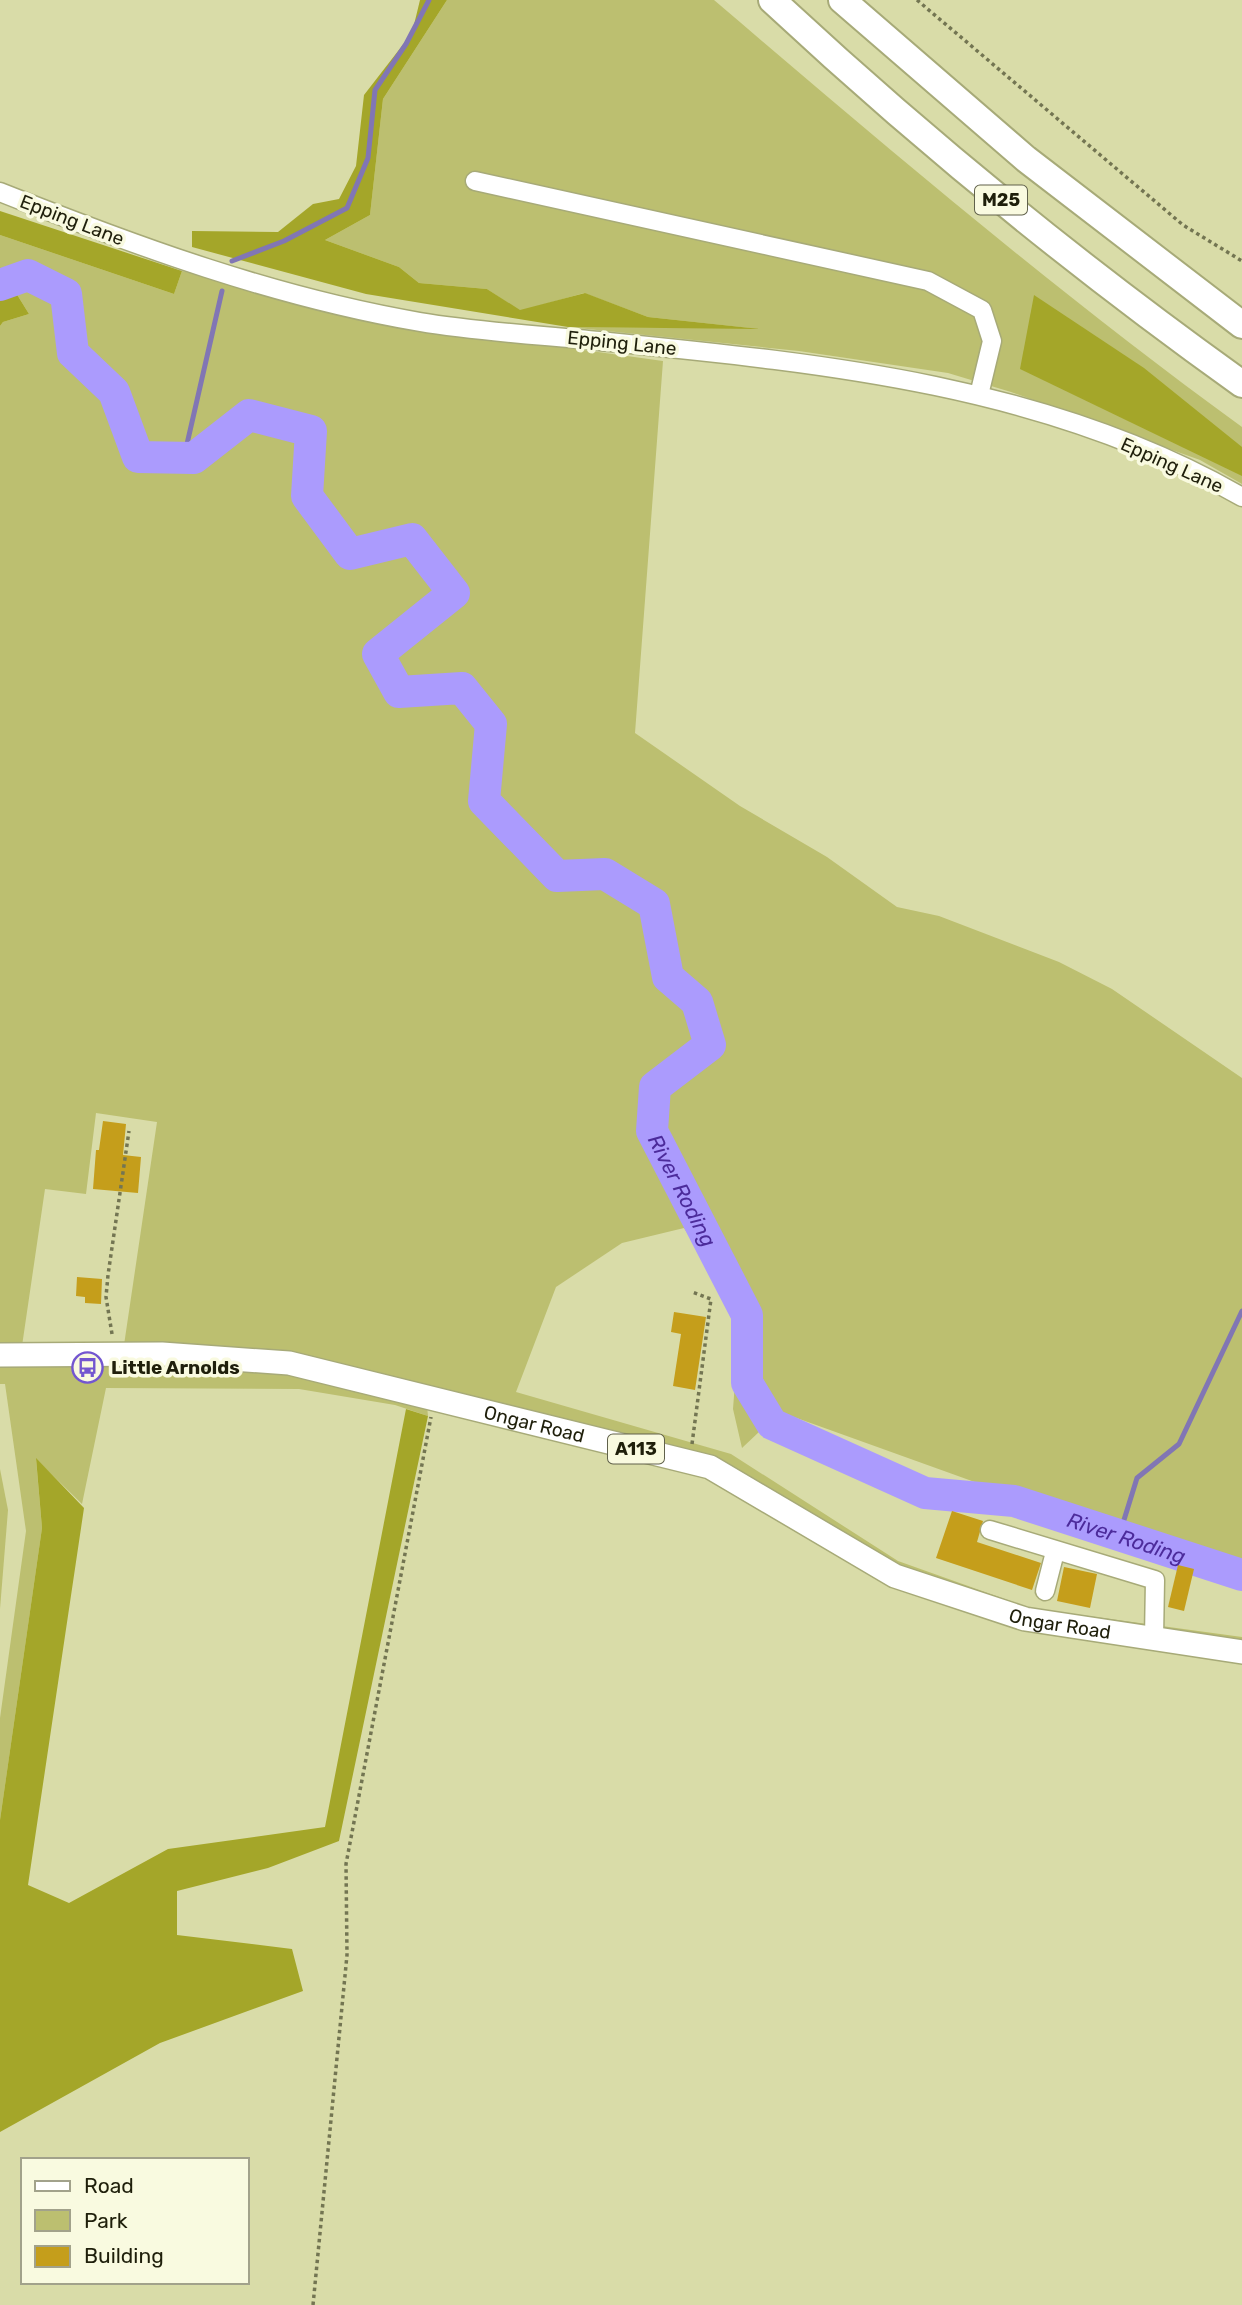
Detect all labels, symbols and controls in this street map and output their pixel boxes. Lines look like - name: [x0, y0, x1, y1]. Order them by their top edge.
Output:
- road number: M25: [975, 186, 1027, 215]
- street label: Epping Lane: [17, 190, 127, 250]
- street label: Epping Lane: [566, 326, 678, 360]
- street label: Epping Lane: [1117, 432, 1227, 498]
- water label: River Roding: [643, 1130, 722, 1251]
- bus stop icon: Little Arnolds: [71, 1350, 105, 1384]
- place label: Little Arnolds: [111, 1356, 240, 1379]
- street label: Ongar Road: [482, 1400, 587, 1447]
- road number: A113: [608, 1434, 664, 1464]
- water label: River Roding: [1064, 1507, 1189, 1568]
- street label: Ongar Road: [1006, 1603, 1112, 1643]
- legend: [21, 2158, 248, 2284]
- text: Road: [84, 2173, 134, 2198]
- text: Park: [84, 2208, 128, 2233]
- text: Building: [84, 2243, 164, 2268]

